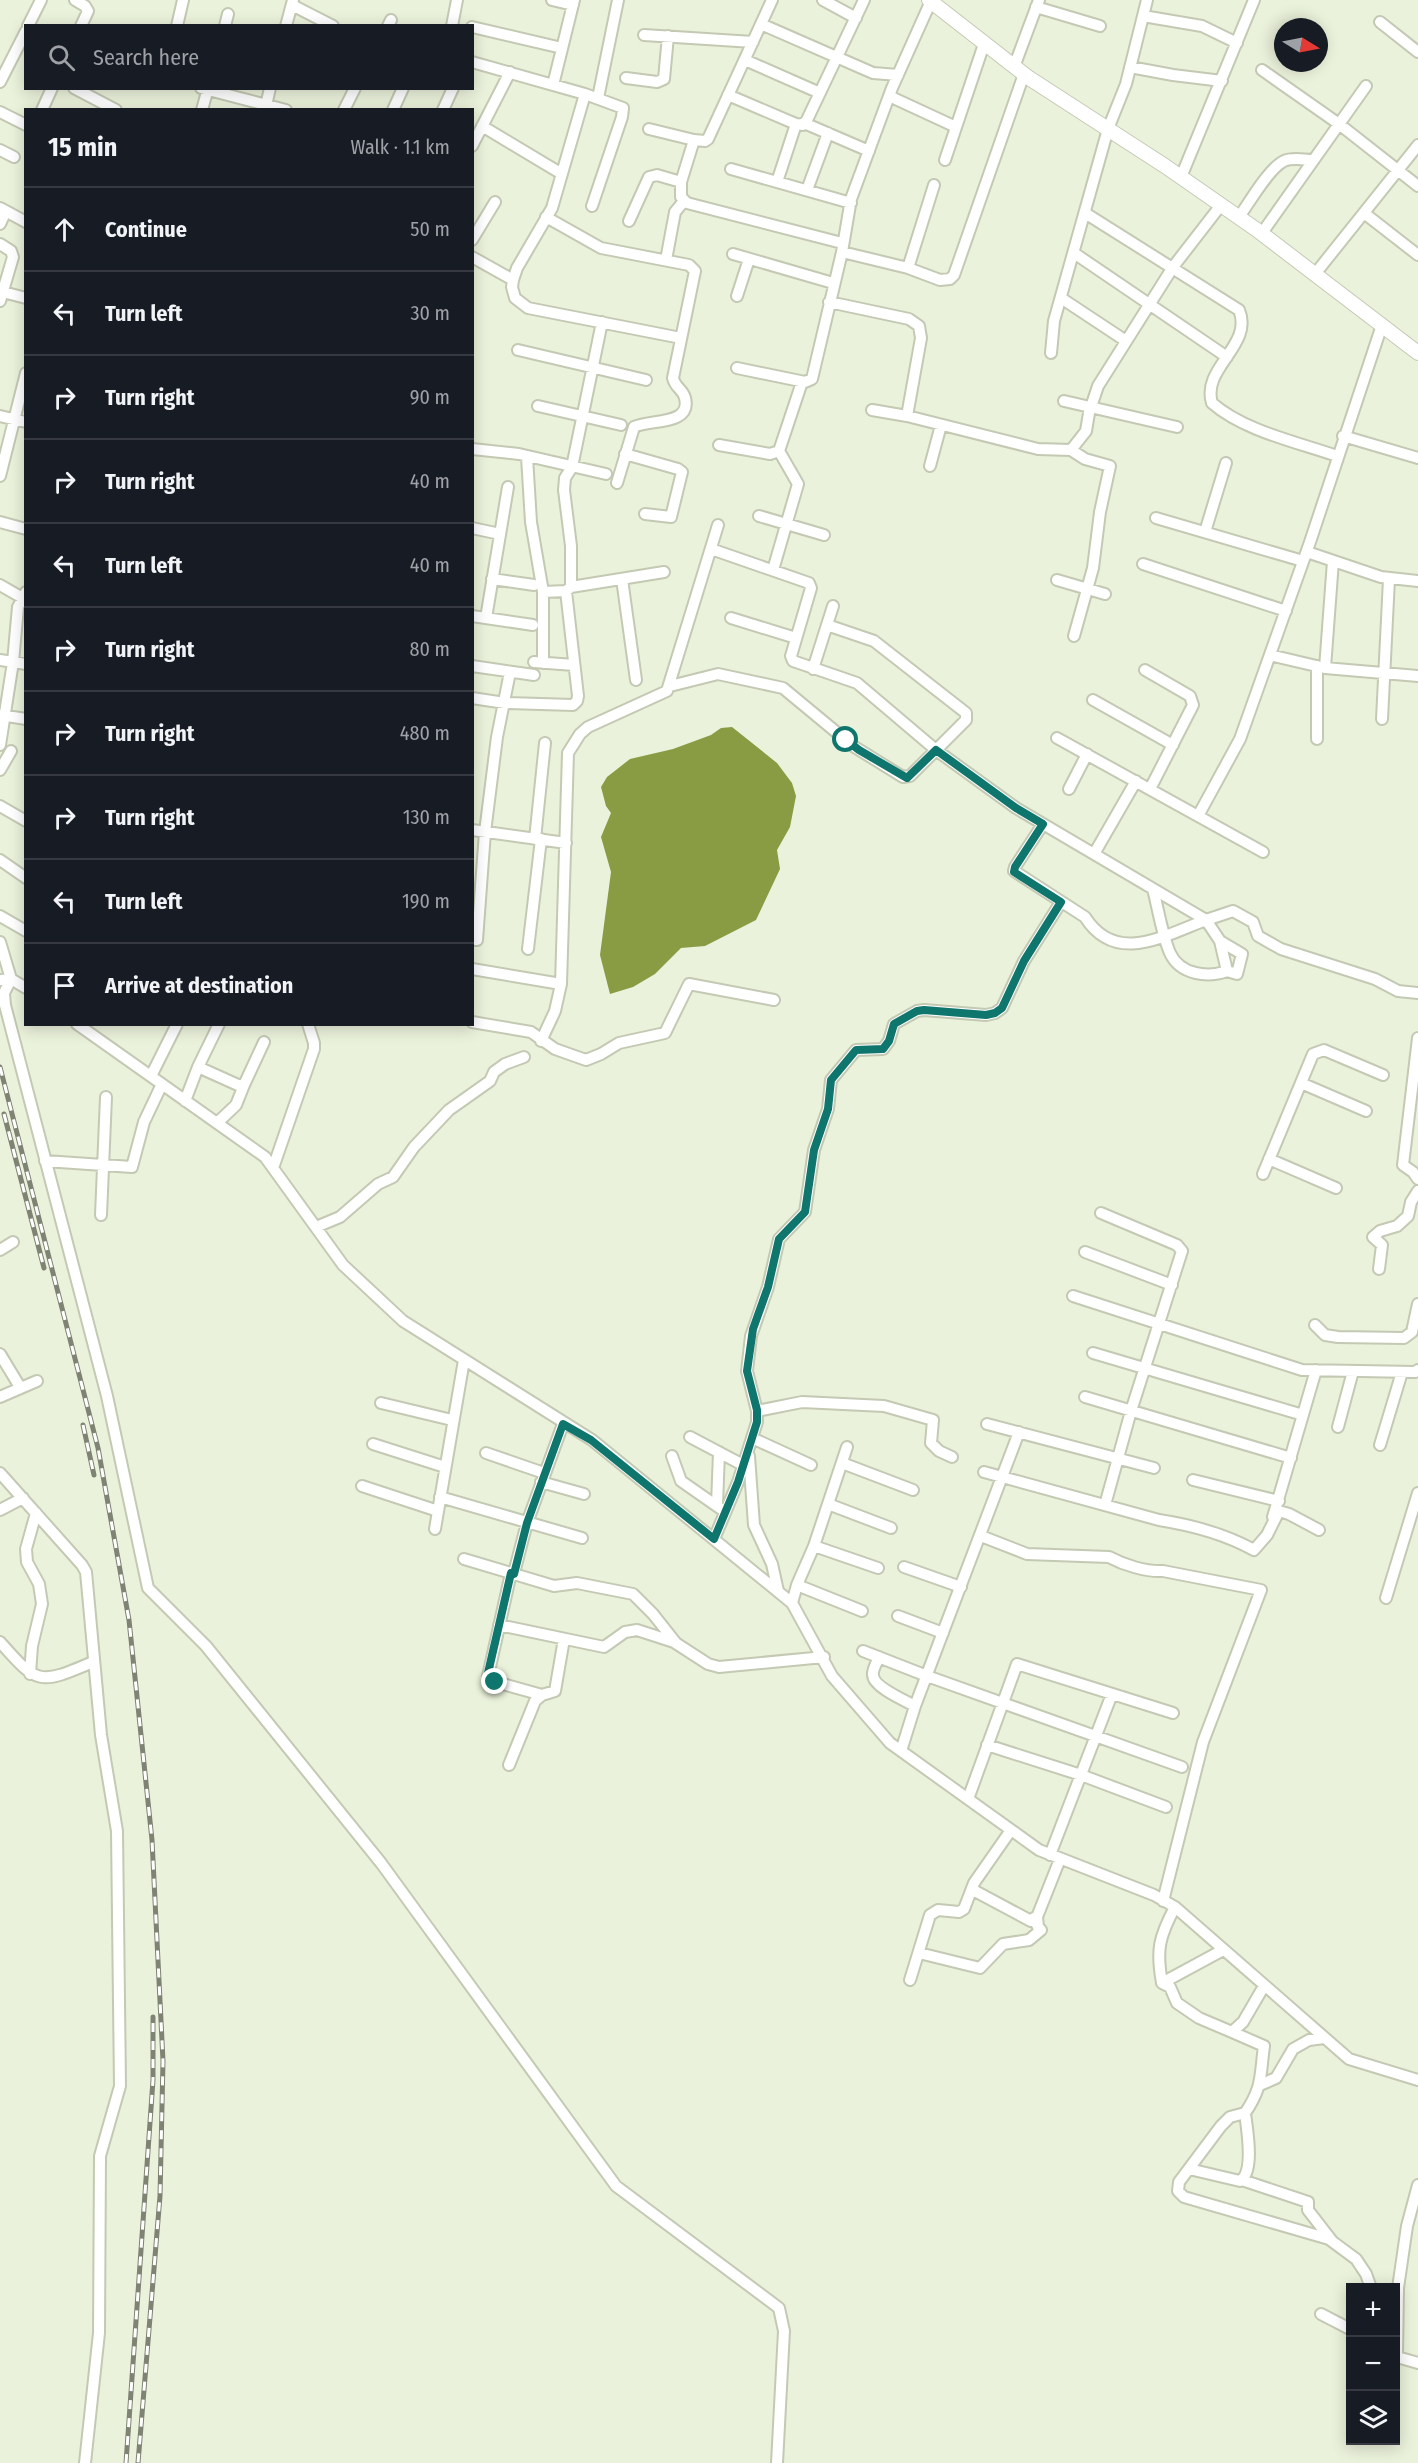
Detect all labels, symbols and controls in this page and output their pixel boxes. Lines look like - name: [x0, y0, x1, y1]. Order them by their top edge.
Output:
- north arrow: [1274, 18, 1328, 72]
- search box: [24, 24, 474, 90]
- icon: search: [45, 41, 78, 74]
- text: Search here: [93, 44, 199, 71]
- text: 15 min: [48, 132, 117, 163]
- text: Walk · 1.1 km: [351, 135, 450, 159]
- icon: ahead: [48, 213, 81, 246]
- text: Continue: [105, 216, 187, 243]
- text: 50 m: [410, 217, 450, 241]
- icon: left: [48, 297, 81, 330]
- text: Turn left: [105, 300, 183, 327]
- text: 30 m: [410, 301, 450, 325]
- icon: right: [48, 381, 81, 414]
- text: Turn right: [105, 384, 194, 411]
- text: 90 m: [410, 385, 450, 409]
- icon: right: [48, 465, 81, 498]
- text: Turn right: [105, 468, 194, 495]
- text: 40 m: [410, 469, 450, 493]
- icon: left: [48, 549, 81, 582]
- text: Turn left: [105, 552, 183, 579]
- text: 40 m: [410, 553, 450, 577]
- icon: right: [48, 633, 81, 666]
- text: Turn right: [105, 636, 194, 663]
- text: 80 m: [410, 637, 450, 661]
- icon: right: [48, 717, 81, 750]
- text: Turn right: [105, 720, 194, 747]
- text: 480 m: [400, 721, 450, 745]
- route start: [832, 726, 858, 752]
- icon: right: [48, 801, 81, 834]
- text: Turn right: [105, 804, 194, 831]
- text: 130 m: [403, 805, 450, 829]
- icon: left: [48, 885, 81, 918]
- text: Turn left: [105, 888, 183, 915]
- text: 190 m: [402, 889, 450, 913]
- icon: arrive: [48, 969, 81, 1002]
- text: Arrive at destination: [105, 972, 293, 999]
- route end: [481, 1668, 507, 1694]
- map controls: [1346, 2283, 1400, 2445]
- button: +: [1346, 2283, 1400, 2337]
- button: −: [1346, 2337, 1400, 2391]
- button: layers: [1346, 2391, 1400, 2445]

